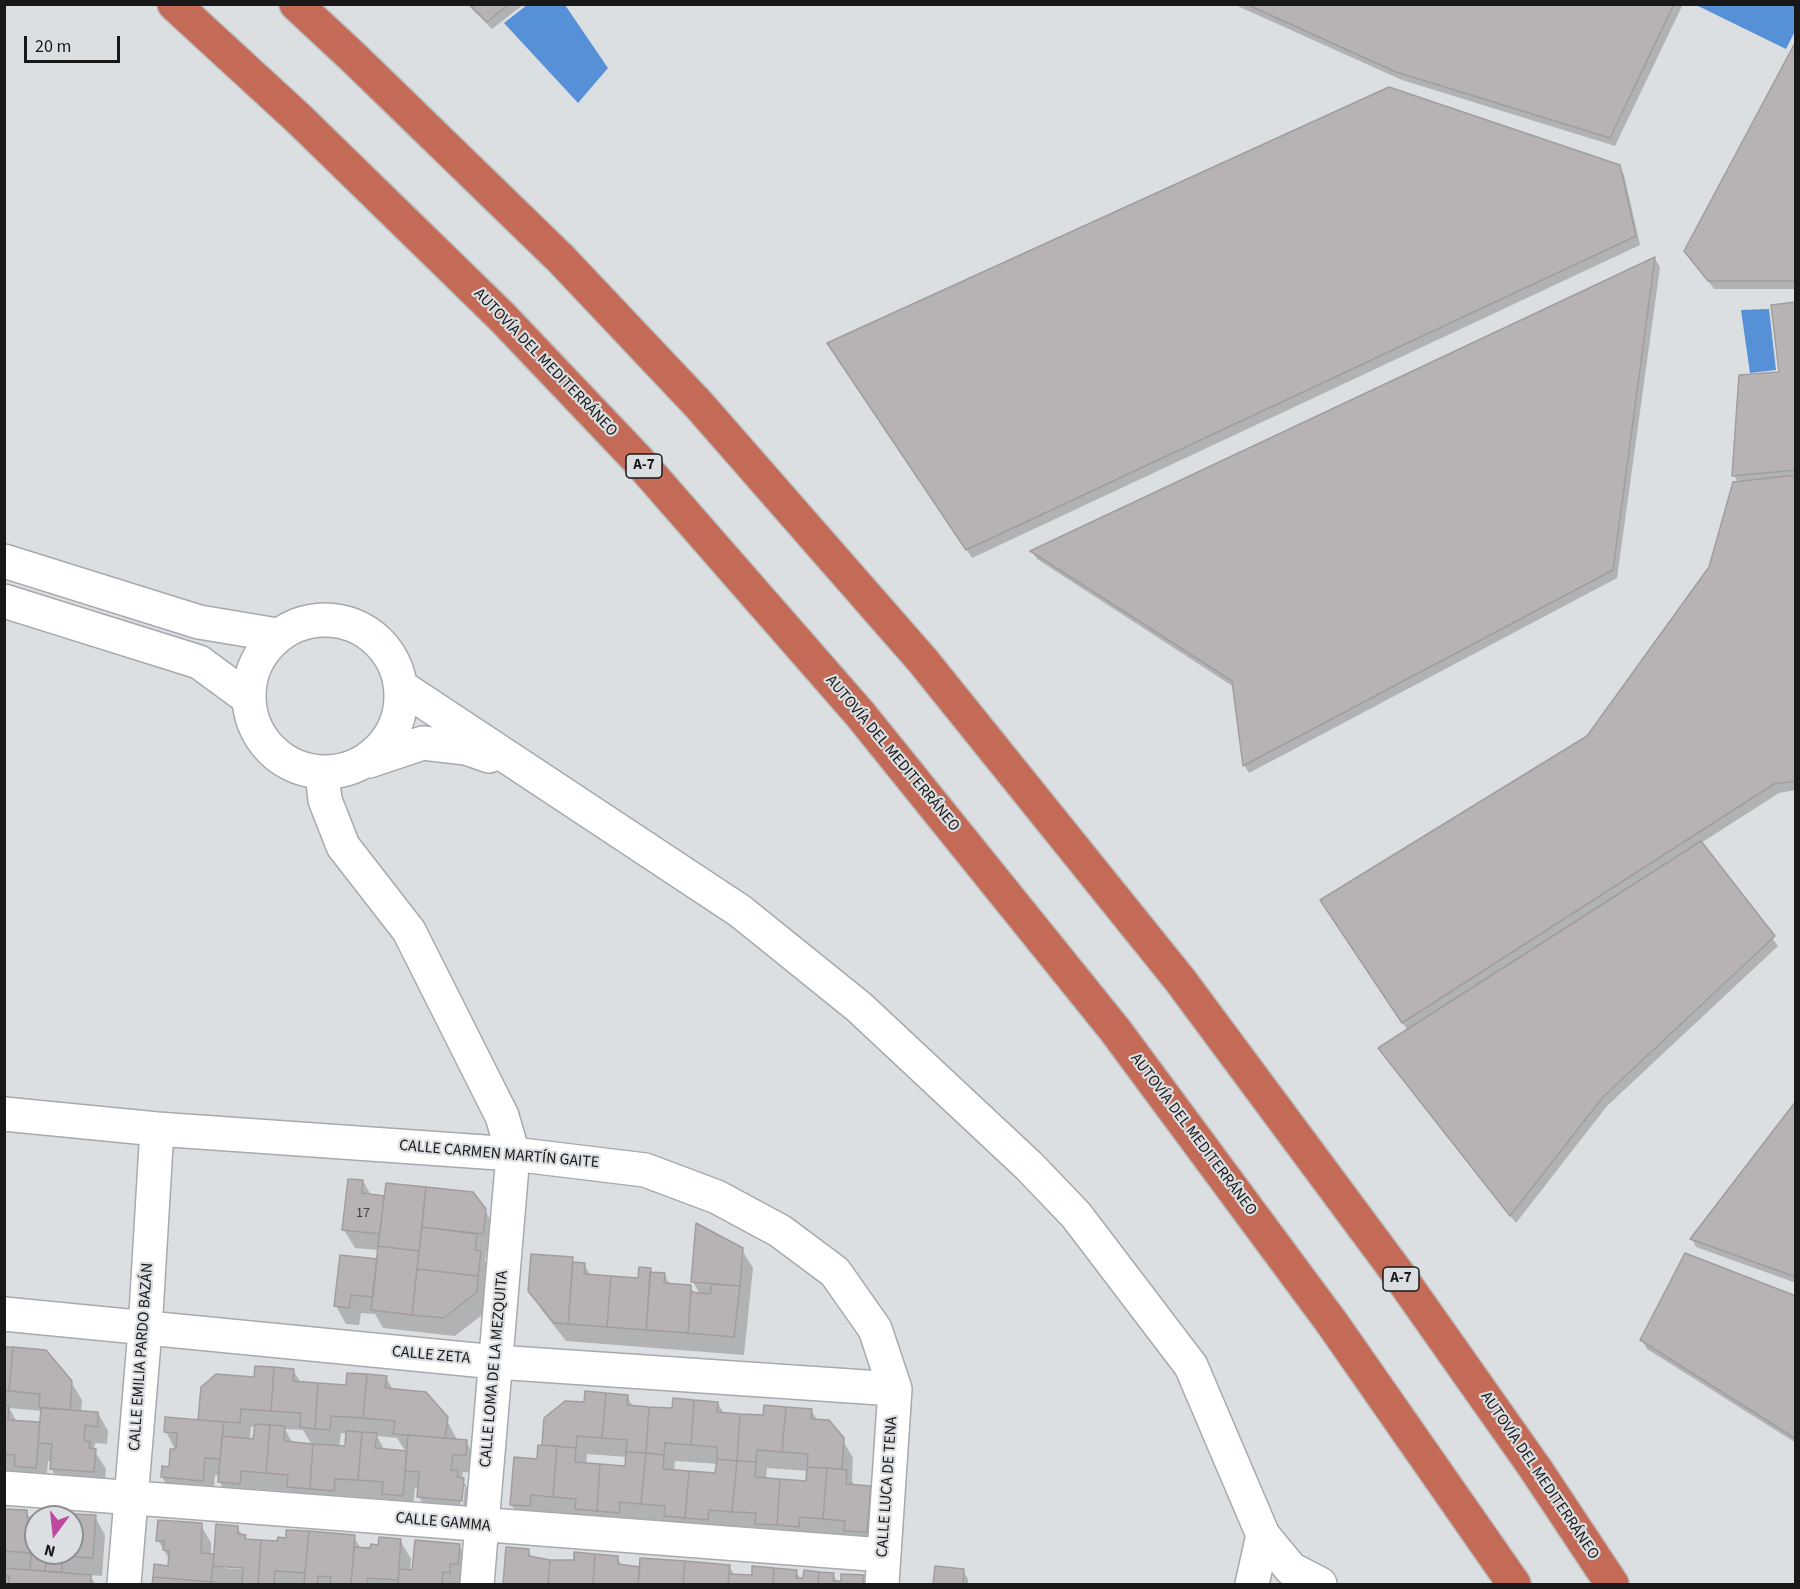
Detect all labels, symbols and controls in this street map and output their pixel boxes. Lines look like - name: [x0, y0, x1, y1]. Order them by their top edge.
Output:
- scale bar: [27, 24, 123, 62]
- text: 20 m: [35, 34, 71, 59]
- street label: AUTOVÍA DEL MEDITERRÁNEO: [469, 285, 621, 441]
- road number: A-7: [626, 454, 662, 478]
- street label: AUTOVÍA DEL MEDITERRÁNEO: [821, 672, 963, 836]
- street label: AUTOVÍA DEL MEDITERRÁNEO: [1126, 1050, 1260, 1220]
- street label: CALLE CARMEN MARTÍN GAITE: [398, 1137, 600, 1173]
- house number: 17: [356, 1206, 370, 1222]
- street label: CALLE EMILIA PARDO BAZÁN: [126, 1262, 158, 1452]
- road number: A-7: [1383, 1267, 1419, 1291]
- street label: CALLE LOMA DE LA MEZQUITA: [477, 1270, 513, 1468]
- street label: CALLE ZETA: [391, 1343, 471, 1369]
- street label: AUTOVÍA DEL MEDITERRÁNEO: [1476, 1388, 1602, 1564]
- street label: CALLE LUCA DE TENA: [873, 1416, 903, 1558]
- north arrow: [24, 1505, 84, 1565]
- street label: CALLE GAMMA: [395, 1509, 491, 1537]
- text: N: [42, 1538, 58, 1562]

